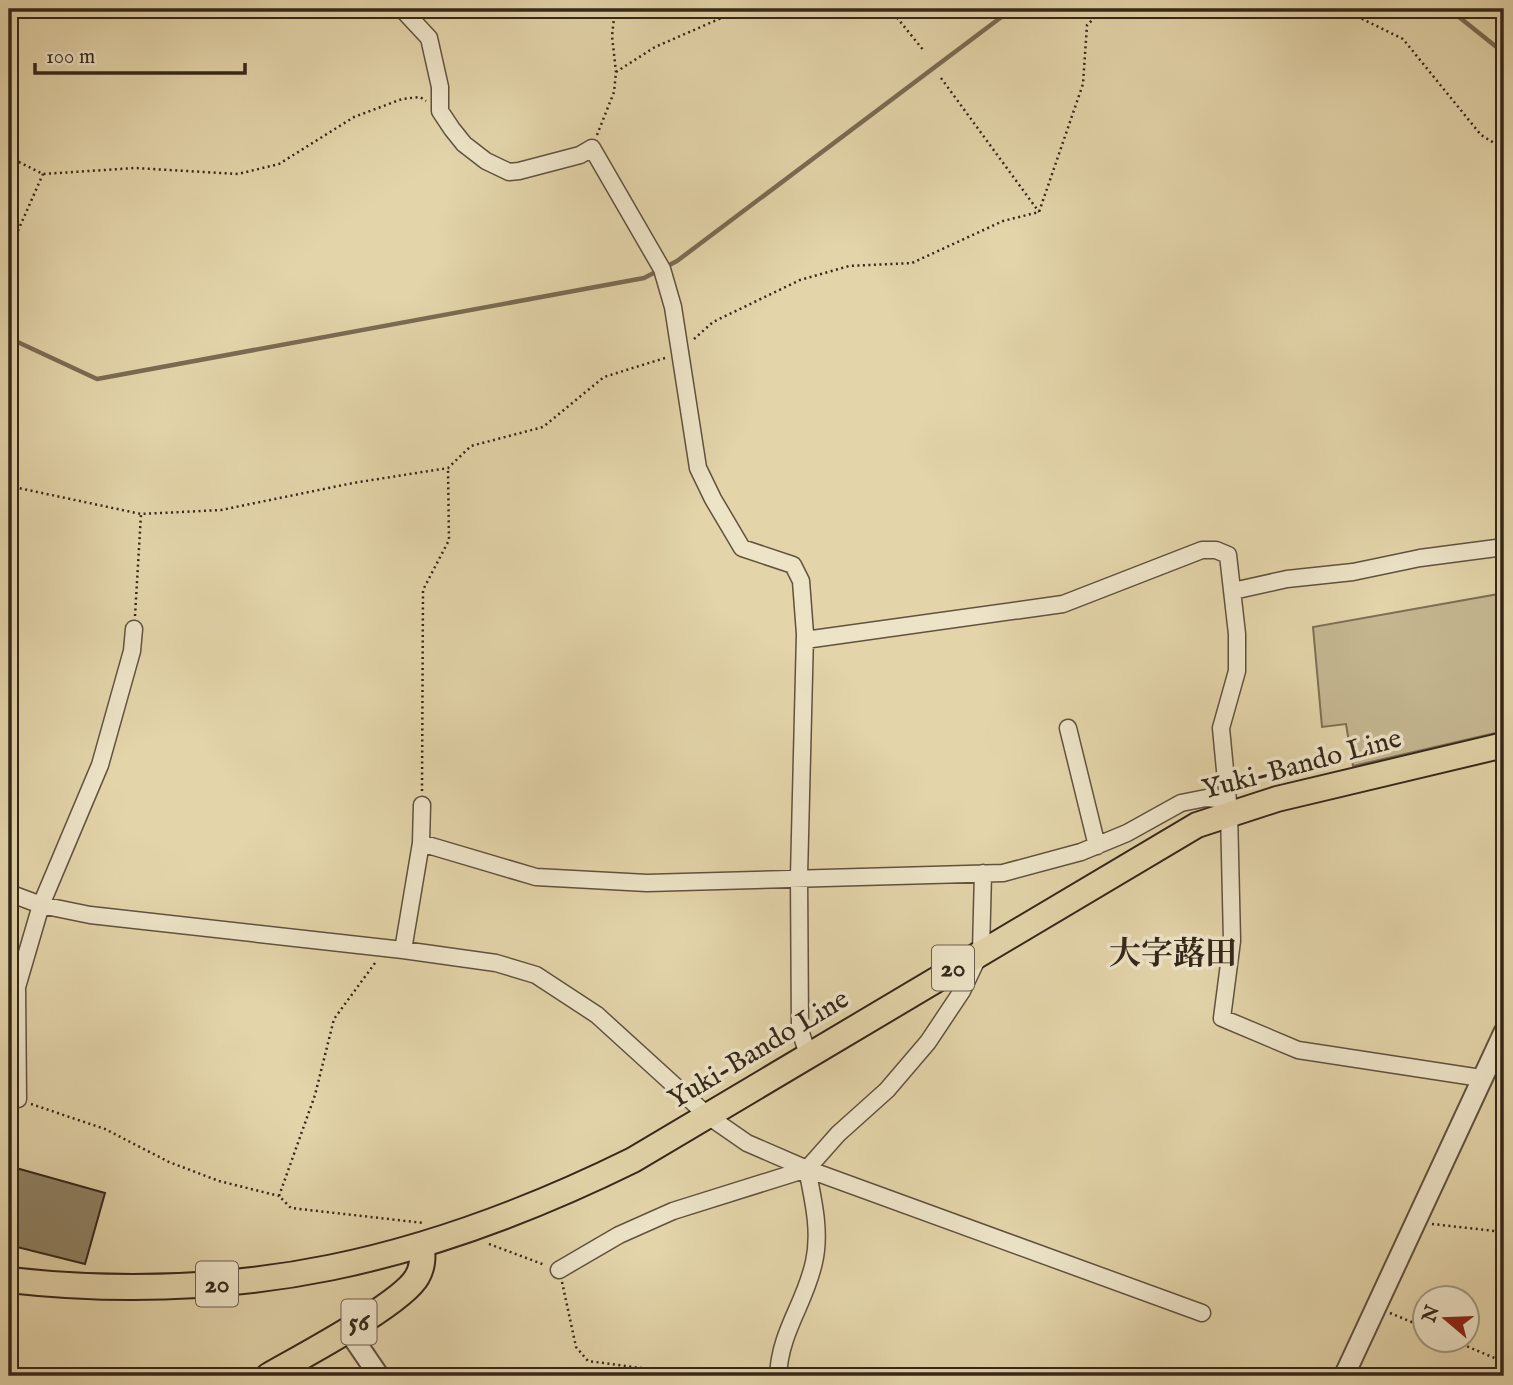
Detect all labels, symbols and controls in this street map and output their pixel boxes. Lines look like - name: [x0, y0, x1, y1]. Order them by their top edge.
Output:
- scale bar: [35, 32, 245, 76]
- text: 100 m: [46, 44, 95, 71]
- street label: Yuki-Bando Line: [1199, 722, 1406, 808]
- district label: 大字蕗田: [1109, 935, 1237, 976]
- road number: 20: [932, 945, 974, 990]
- street label: Yuki-Bando Line: [662, 982, 856, 1118]
- road number: 20: [196, 1261, 238, 1306]
- north arrow: [1412, 1284, 1482, 1354]
- road number: 56: [342, 1300, 376, 1344]
- text: N: [1417, 1302, 1446, 1327]

